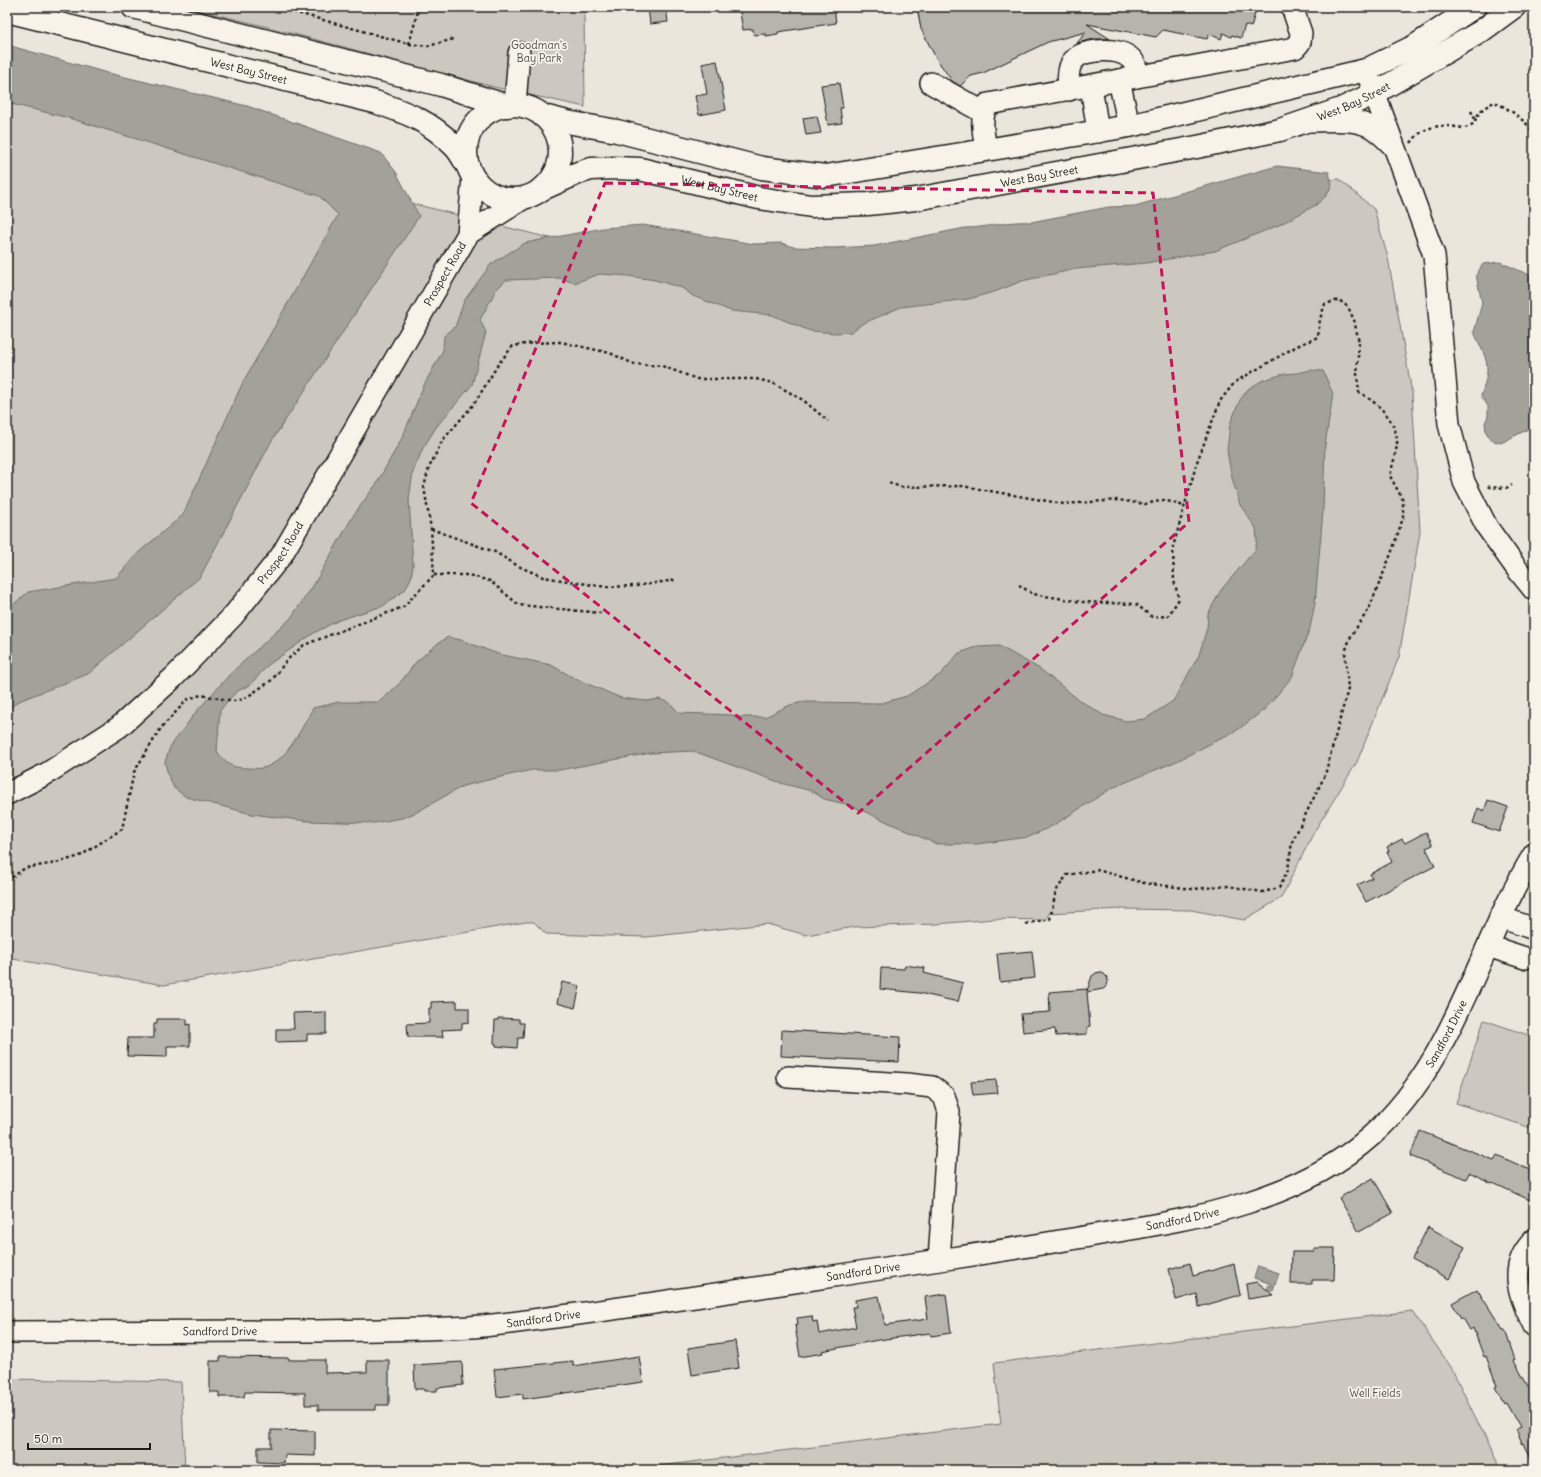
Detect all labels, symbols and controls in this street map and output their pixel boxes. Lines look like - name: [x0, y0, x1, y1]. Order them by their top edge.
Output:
- park label: Goodman's Bay Park: [511, 38, 567, 65]
- street label: West Bay Street: [209, 55, 289, 87]
- street label: West Bay Street: [1315, 79, 1393, 124]
- street label: West Bay Street: [999, 162, 1079, 190]
- street label: West Bay Street: [680, 172, 760, 205]
- street label: Prospect Road: [421, 239, 469, 309]
- street label: Prospect Road: [254, 519, 307, 587]
- street label: Sandford Drive: [1423, 998, 1470, 1070]
- street label: Sandford Drive: [1145, 1204, 1221, 1233]
- street label: Sandford Drive: [825, 1259, 901, 1284]
- street label: Sandford Drive: [506, 1307, 581, 1330]
- street label: Sandford Drive: [183, 1324, 257, 1338]
- park label: Well Fields: [1349, 1386, 1401, 1400]
- scale bar: [28, 1425, 150, 1451]
- text: 50 m: [34, 1431, 63, 1446]

